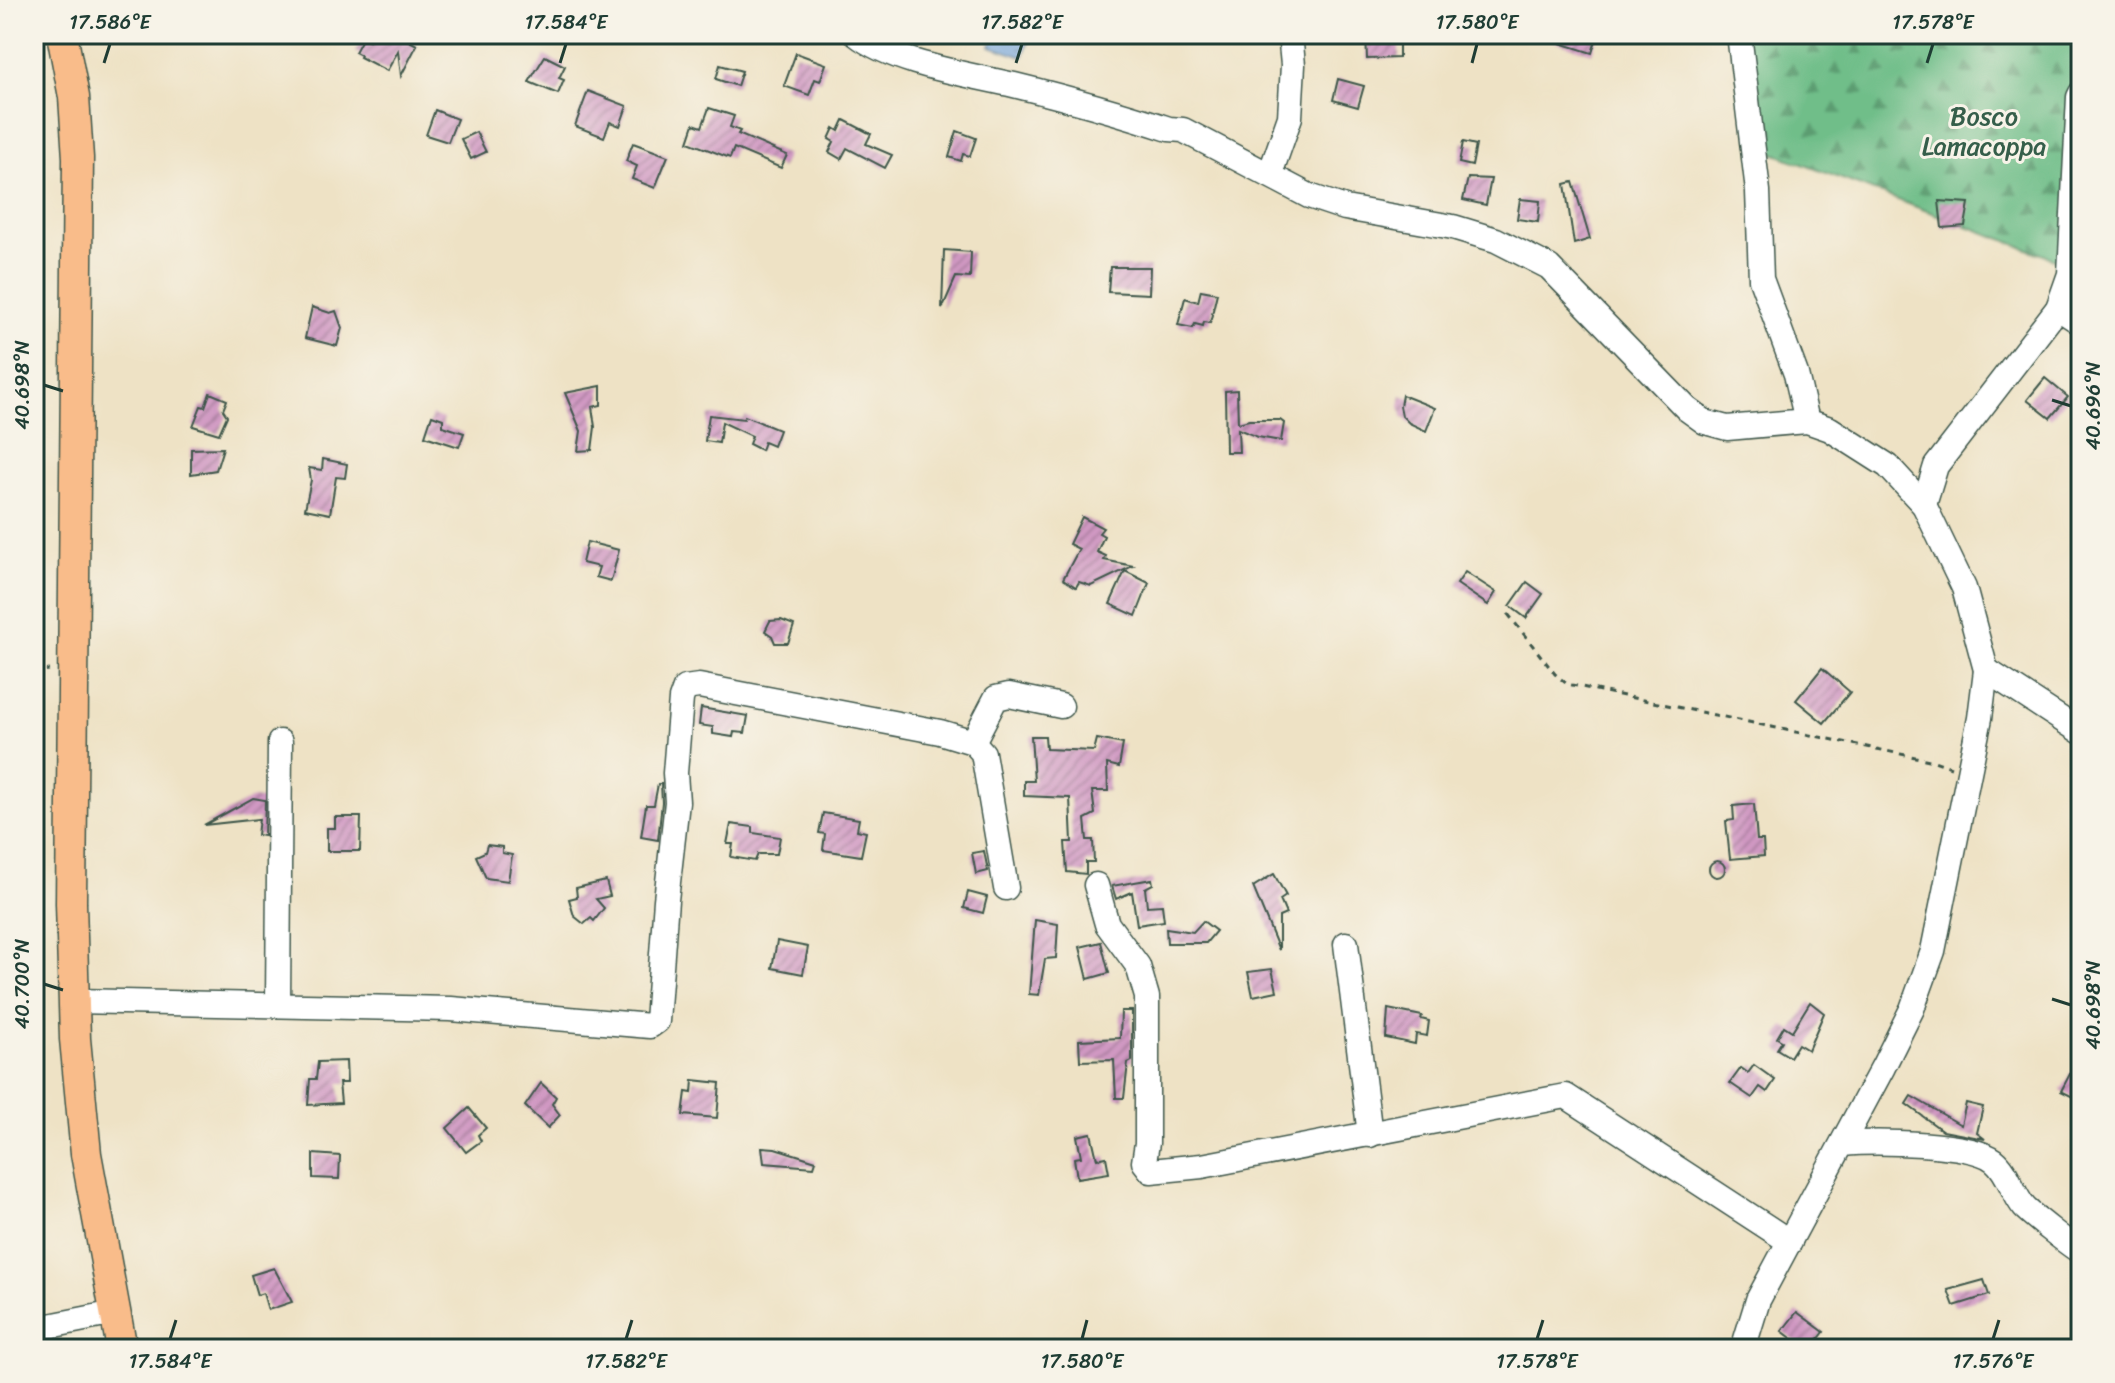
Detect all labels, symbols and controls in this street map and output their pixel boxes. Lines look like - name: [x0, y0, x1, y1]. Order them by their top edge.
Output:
- text: 17.586°E: [69, 5, 153, 40]
- text: 17.584°E: [525, 5, 609, 40]
- text: 17.582°E: [981, 5, 1065, 40]
- text: 17.580°E: [1436, 5, 1520, 40]
- text: 17.578°E: [1892, 5, 1976, 40]
- park label: Bosco Lamacoppa: [1922, 93, 2046, 169]
- text: 40.698°N: [5, 340, 40, 430]
- text: 40.696°N: [2076, 362, 2111, 450]
- text: 40.700°N: [5, 939, 40, 1029]
- text: 40.698°N: [2076, 960, 2111, 1050]
- text: 17.584°E: [129, 1344, 213, 1379]
- text: 17.582°E: [585, 1344, 669, 1379]
- text: 17.580°E: [1041, 1344, 1125, 1379]
- text: 17.578°E: [1496, 1344, 1580, 1379]
- text: 17.576°E: [1953, 1344, 2035, 1379]

